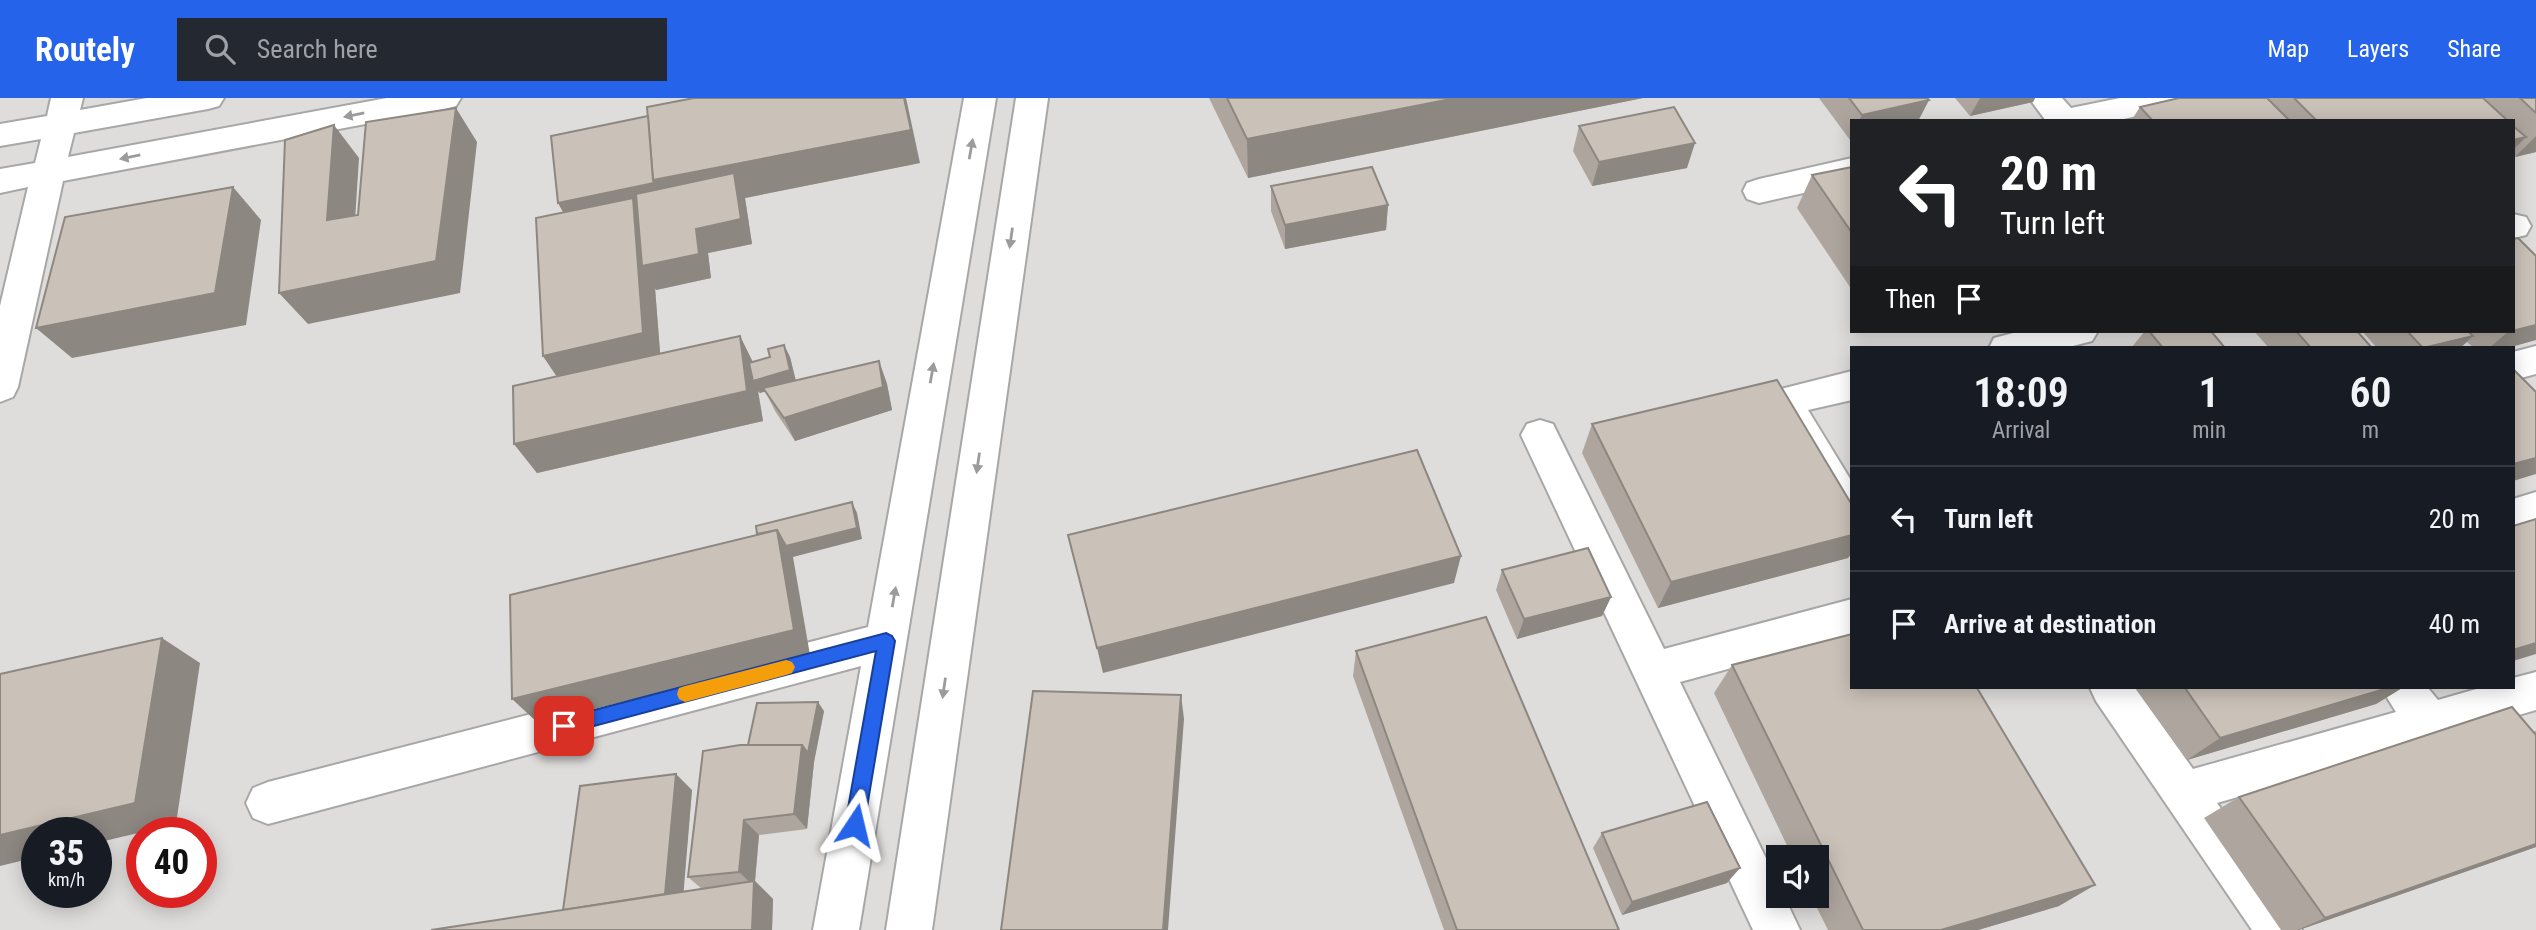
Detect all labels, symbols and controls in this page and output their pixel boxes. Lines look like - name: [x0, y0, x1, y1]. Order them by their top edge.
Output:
- search box: [177, 18, 667, 81]
- text: Routely: [35, 30, 135, 69]
- icon: search: [201, 30, 239, 68]
- text: Search here: [257, 34, 378, 64]
- text: Map: [2268, 35, 2309, 63]
- text: Layers: [2347, 35, 2409, 63]
- text: Share: [2447, 35, 2501, 63]
- one-way arrow: [343, 110, 365, 121]
- one-way arrow: [966, 138, 977, 160]
- text: 20 m: [2000, 145, 2097, 202]
- icon: left: [1885, 147, 1976, 238]
- one-way arrow: [119, 151, 141, 162]
- text: Turn left: [2000, 204, 2105, 242]
- one-way arrow: [1005, 227, 1016, 249]
- icon: arrive: [1950, 280, 1988, 318]
- text: Then: [1885, 284, 1936, 314]
- one-way arrow: [927, 362, 938, 384]
- text: 18:09: [1973, 368, 2069, 417]
- text: 1: [2199, 368, 2220, 417]
- text: 60: [2349, 368, 2392, 417]
- text: Arrival: [1992, 417, 2050, 444]
- text: min: [2192, 417, 2226, 444]
- text: m: [2362, 417, 2379, 444]
- one-way arrow: [972, 452, 983, 474]
- icon: left: [1885, 500, 1923, 538]
- text: Turn left: [1944, 504, 2033, 534]
- text: 20 m: [2429, 504, 2480, 534]
- one-way arrow: [889, 586, 900, 608]
- icon: arrive: [1885, 605, 1923, 643]
- text: Arrive at destination: [1944, 609, 2156, 639]
- text: 40 m: [2429, 609, 2480, 639]
- one-way arrow: [939, 677, 950, 699]
- pin: [534, 696, 594, 756]
- icon: arrive: [545, 707, 583, 745]
- position arrow: [818, 788, 892, 862]
- speed limit sign: 40: [126, 817, 217, 908]
- text: 35: [49, 833, 84, 874]
- map controls: [1766, 845, 1829, 908]
- button: sound: [1766, 845, 1829, 908]
- text: km/h: [48, 869, 85, 890]

